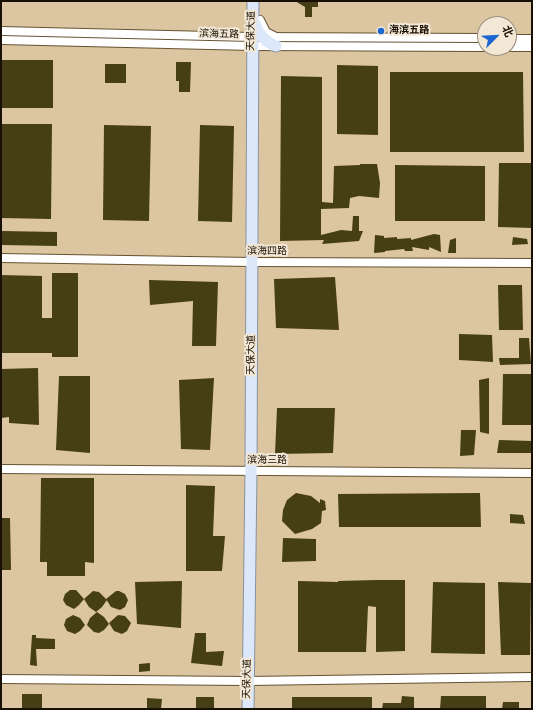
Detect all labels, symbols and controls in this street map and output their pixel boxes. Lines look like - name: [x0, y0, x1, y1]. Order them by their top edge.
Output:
- street label: 天保大道: [246, 11, 258, 51]
- north arrow: [477, 16, 517, 56]
- text: 北: [498, 24, 516, 39]
- place label: 海滨五路: [389, 25, 429, 37]
- marker: 海滨五路: [376, 26, 386, 36]
- street label: 滨海五路: [199, 29, 239, 41]
- street label: 滨海四路: [247, 246, 287, 258]
- street label: 天保大道: [246, 335, 258, 375]
- street label: 滨海三路: [247, 455, 287, 467]
- street label: 天保大道: [242, 659, 254, 699]

